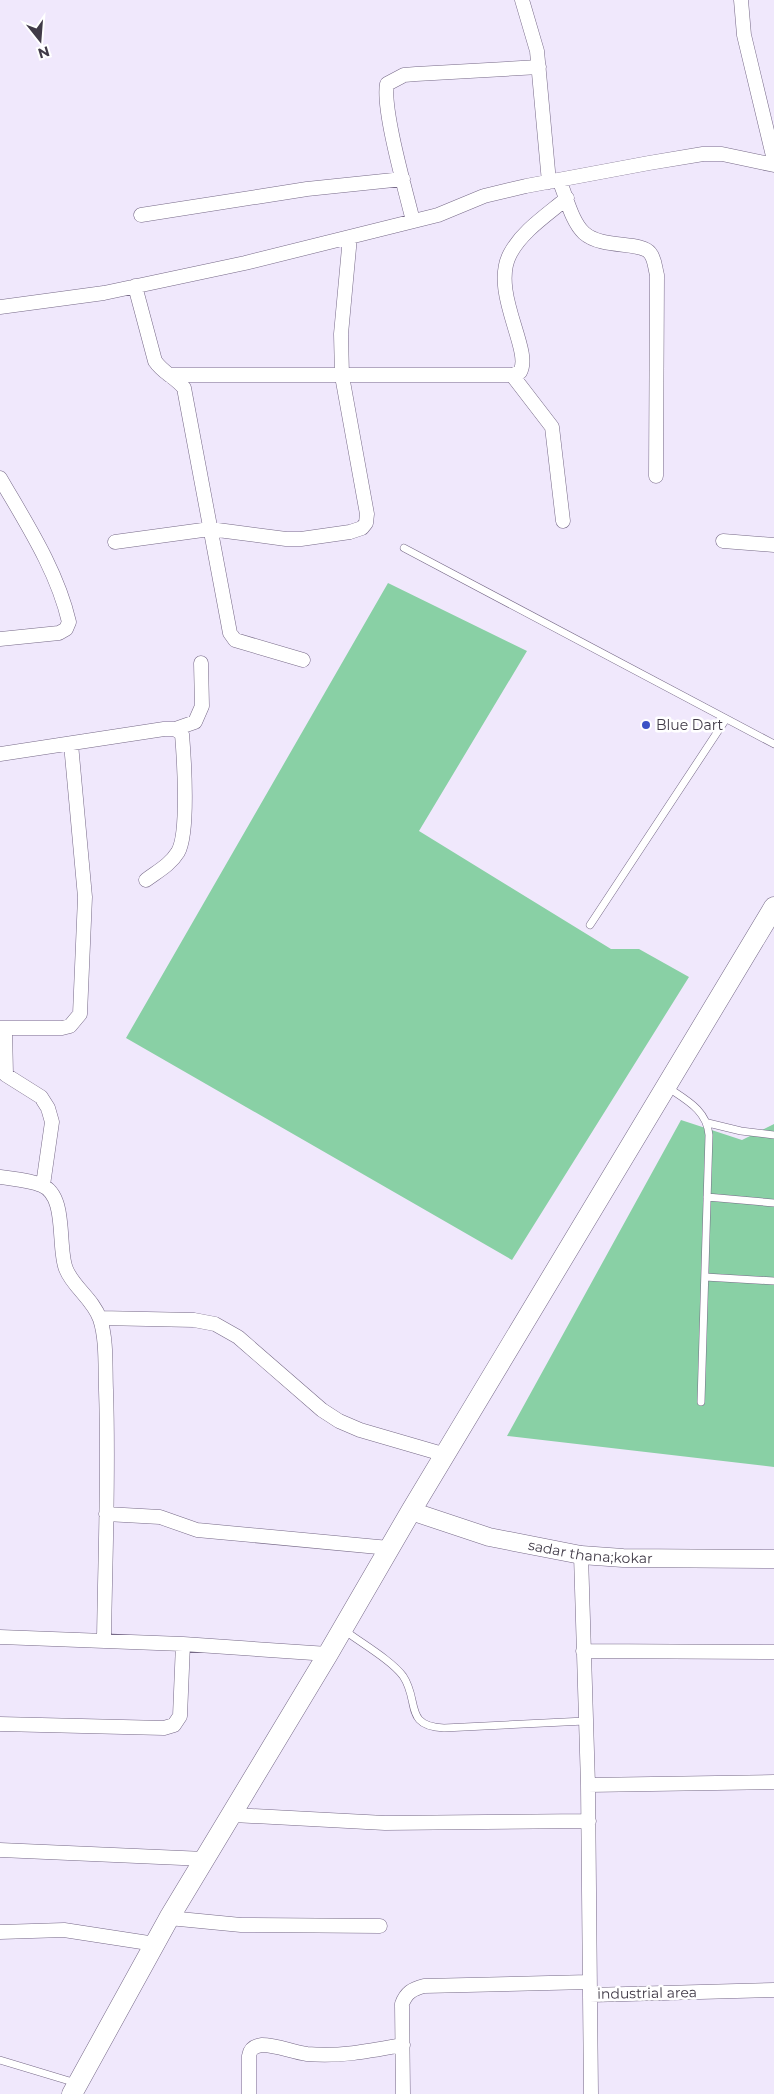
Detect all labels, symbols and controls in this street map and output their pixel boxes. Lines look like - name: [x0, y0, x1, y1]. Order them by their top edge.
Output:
- north arrow: [15, 15, 65, 65]
- text: N: [36, 42, 52, 63]
- place label: Blue Dart: [656, 716, 724, 734]
- marker: Blue Dart: [640, 719, 652, 731]
- street label: sadar thana;kokar: [527, 1536, 653, 1567]
- street label: industrial area: [597, 1983, 697, 2003]

